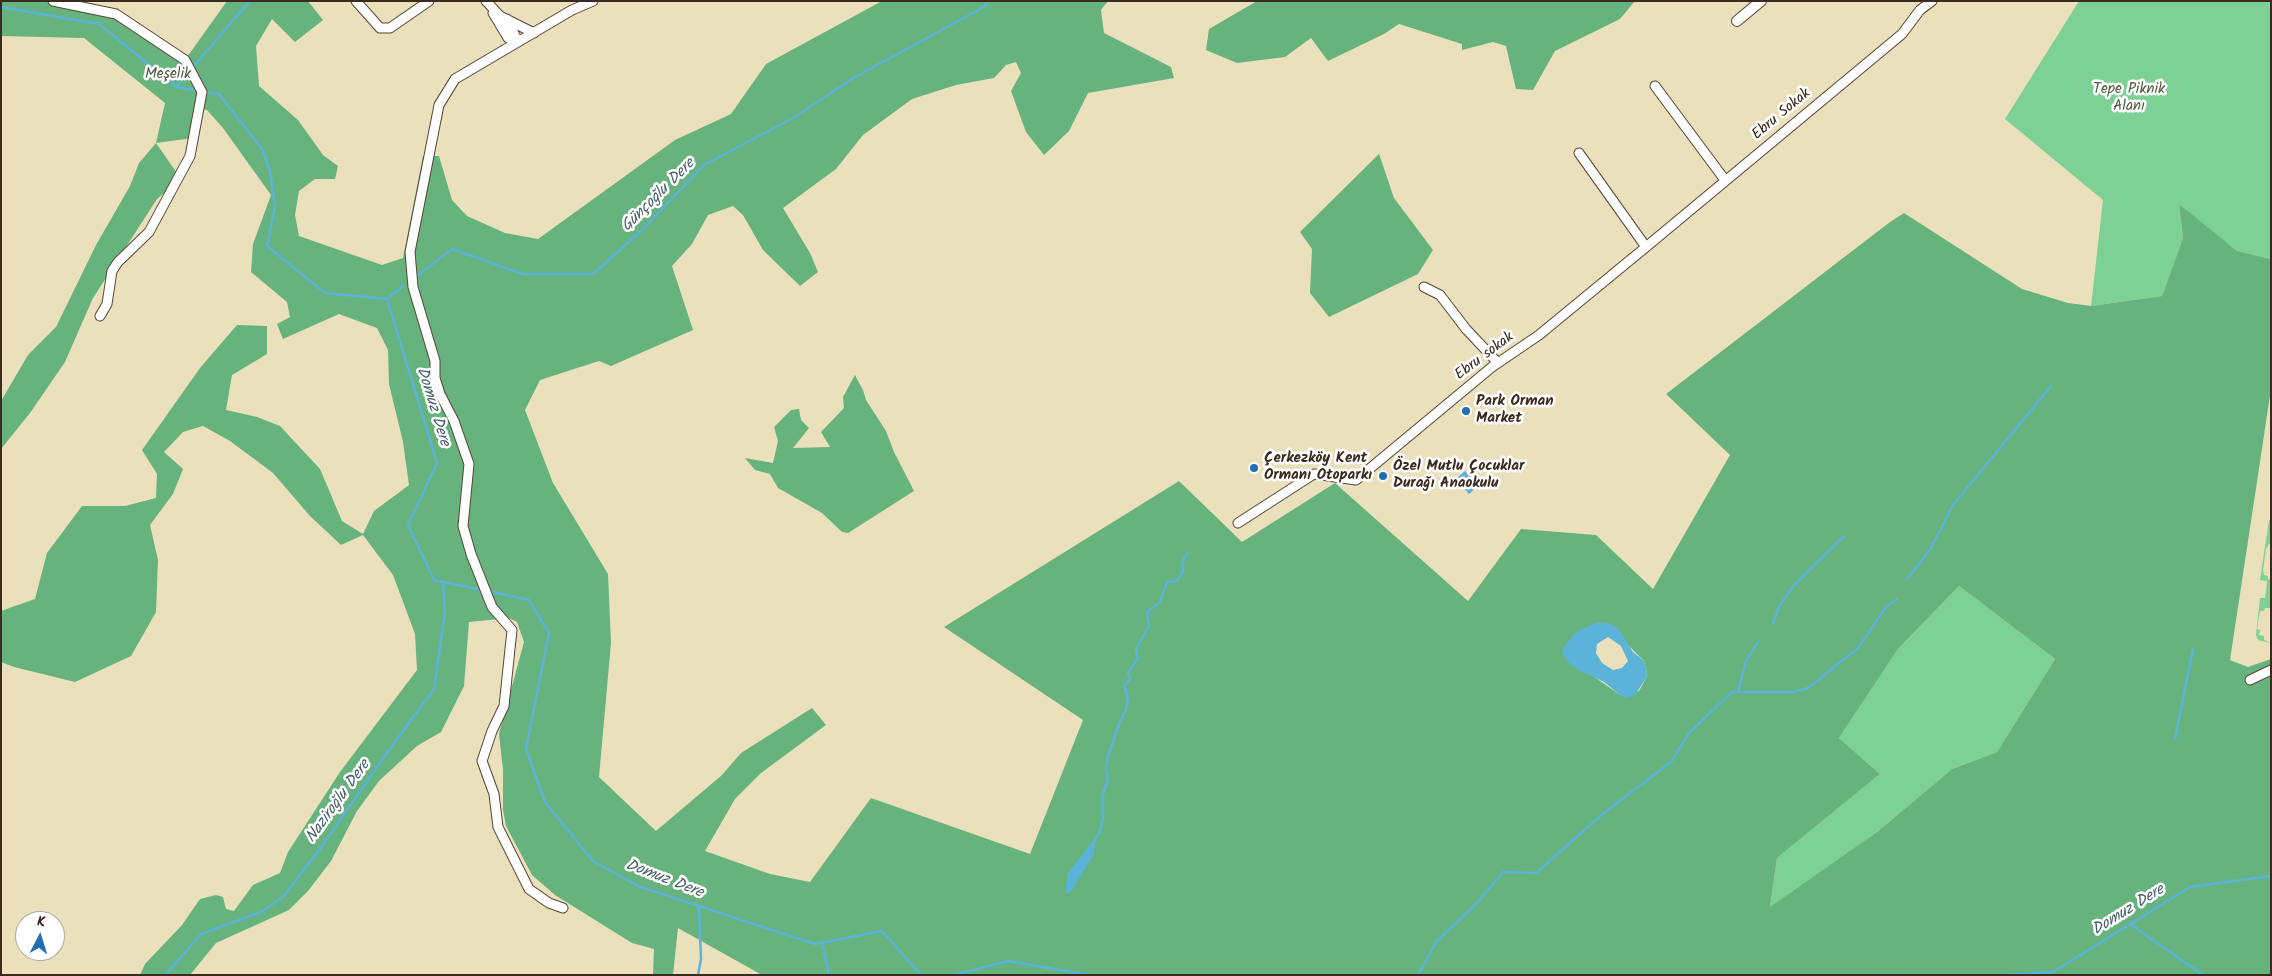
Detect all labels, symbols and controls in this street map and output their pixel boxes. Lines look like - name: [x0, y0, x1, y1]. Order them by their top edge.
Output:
- park label: Meşelik: [145, 66, 191, 84]
- park label: Tepe Piknik Alanı: [2093, 81, 2165, 116]
- street label: Ebru Sokak: [1749, 85, 1815, 145]
- water label: Günçoğlu Dere: [618, 155, 700, 237]
- street label: Ebru sokak: [1452, 329, 1518, 385]
- water label: Domuz Dere: [411, 365, 453, 449]
- place label: Park Orman Market: [1476, 393, 1553, 428]
- marker: Park Orman Market: [1460, 405, 1472, 417]
- place label: Çerkezköy Kent Ormanı Otoparkı: [1264, 450, 1372, 485]
- place label: Özel Mutlu Çocuklar Durağı Anaokulu: [1393, 458, 1524, 493]
- marker: Çerkezköy Kent Ormanı Otoparkı: [1248, 462, 1260, 474]
- marker: Özel Mutlu Çocuklar Durağı Anaokulu: [1377, 470, 1389, 482]
- water label: Naziroğlu Dere: [303, 757, 375, 847]
- water label: Domuz Dere: [623, 856, 705, 904]
- water label: Domuz Dere: [2089, 881, 2169, 941]
- north arrow: [15, 911, 65, 961]
- text: K: [36, 911, 46, 933]

